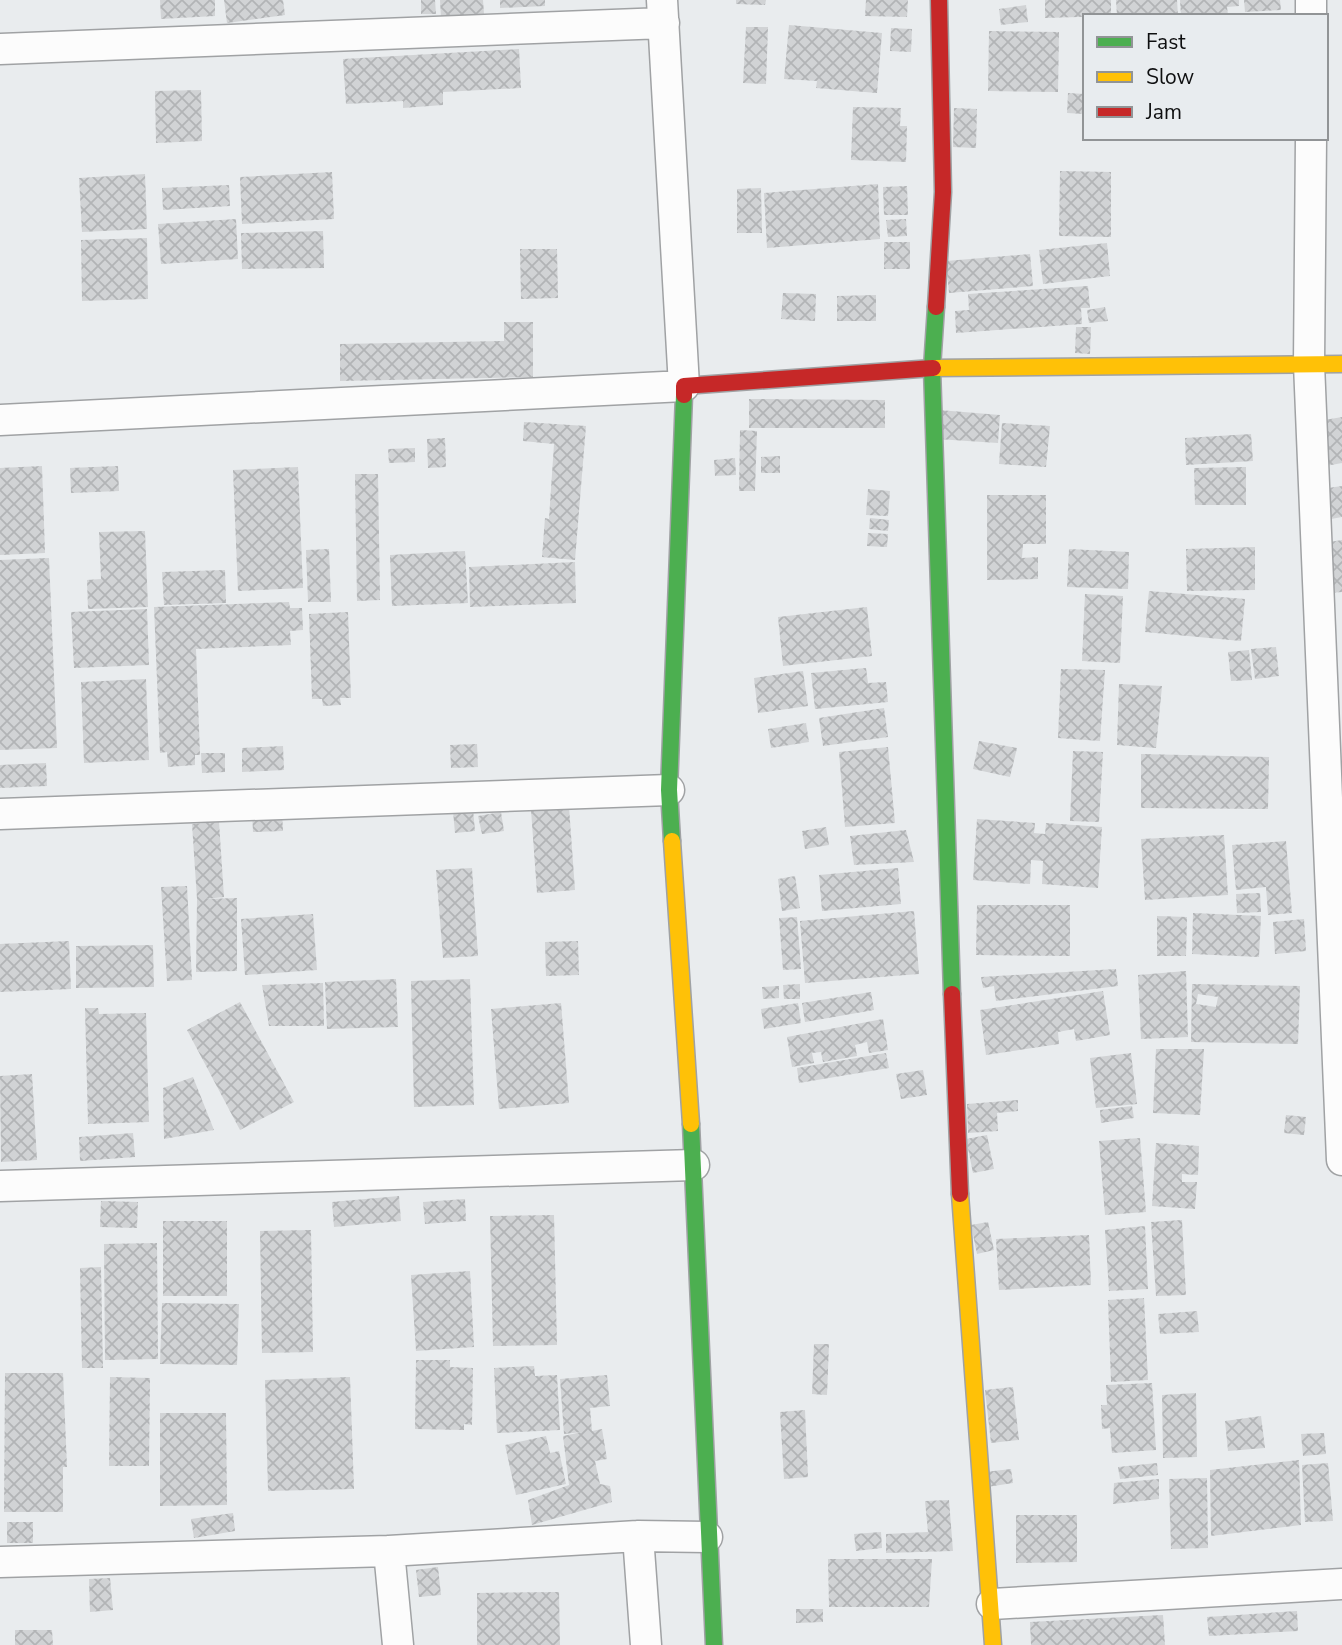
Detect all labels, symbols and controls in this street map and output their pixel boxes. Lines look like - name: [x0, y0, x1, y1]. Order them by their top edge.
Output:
- legend: [1083, 14, 1328, 140]
- text: Fast: [1146, 28, 1186, 56]
- text: Slow: [1146, 63, 1195, 91]
- text: Jam: [1145, 98, 1182, 126]

